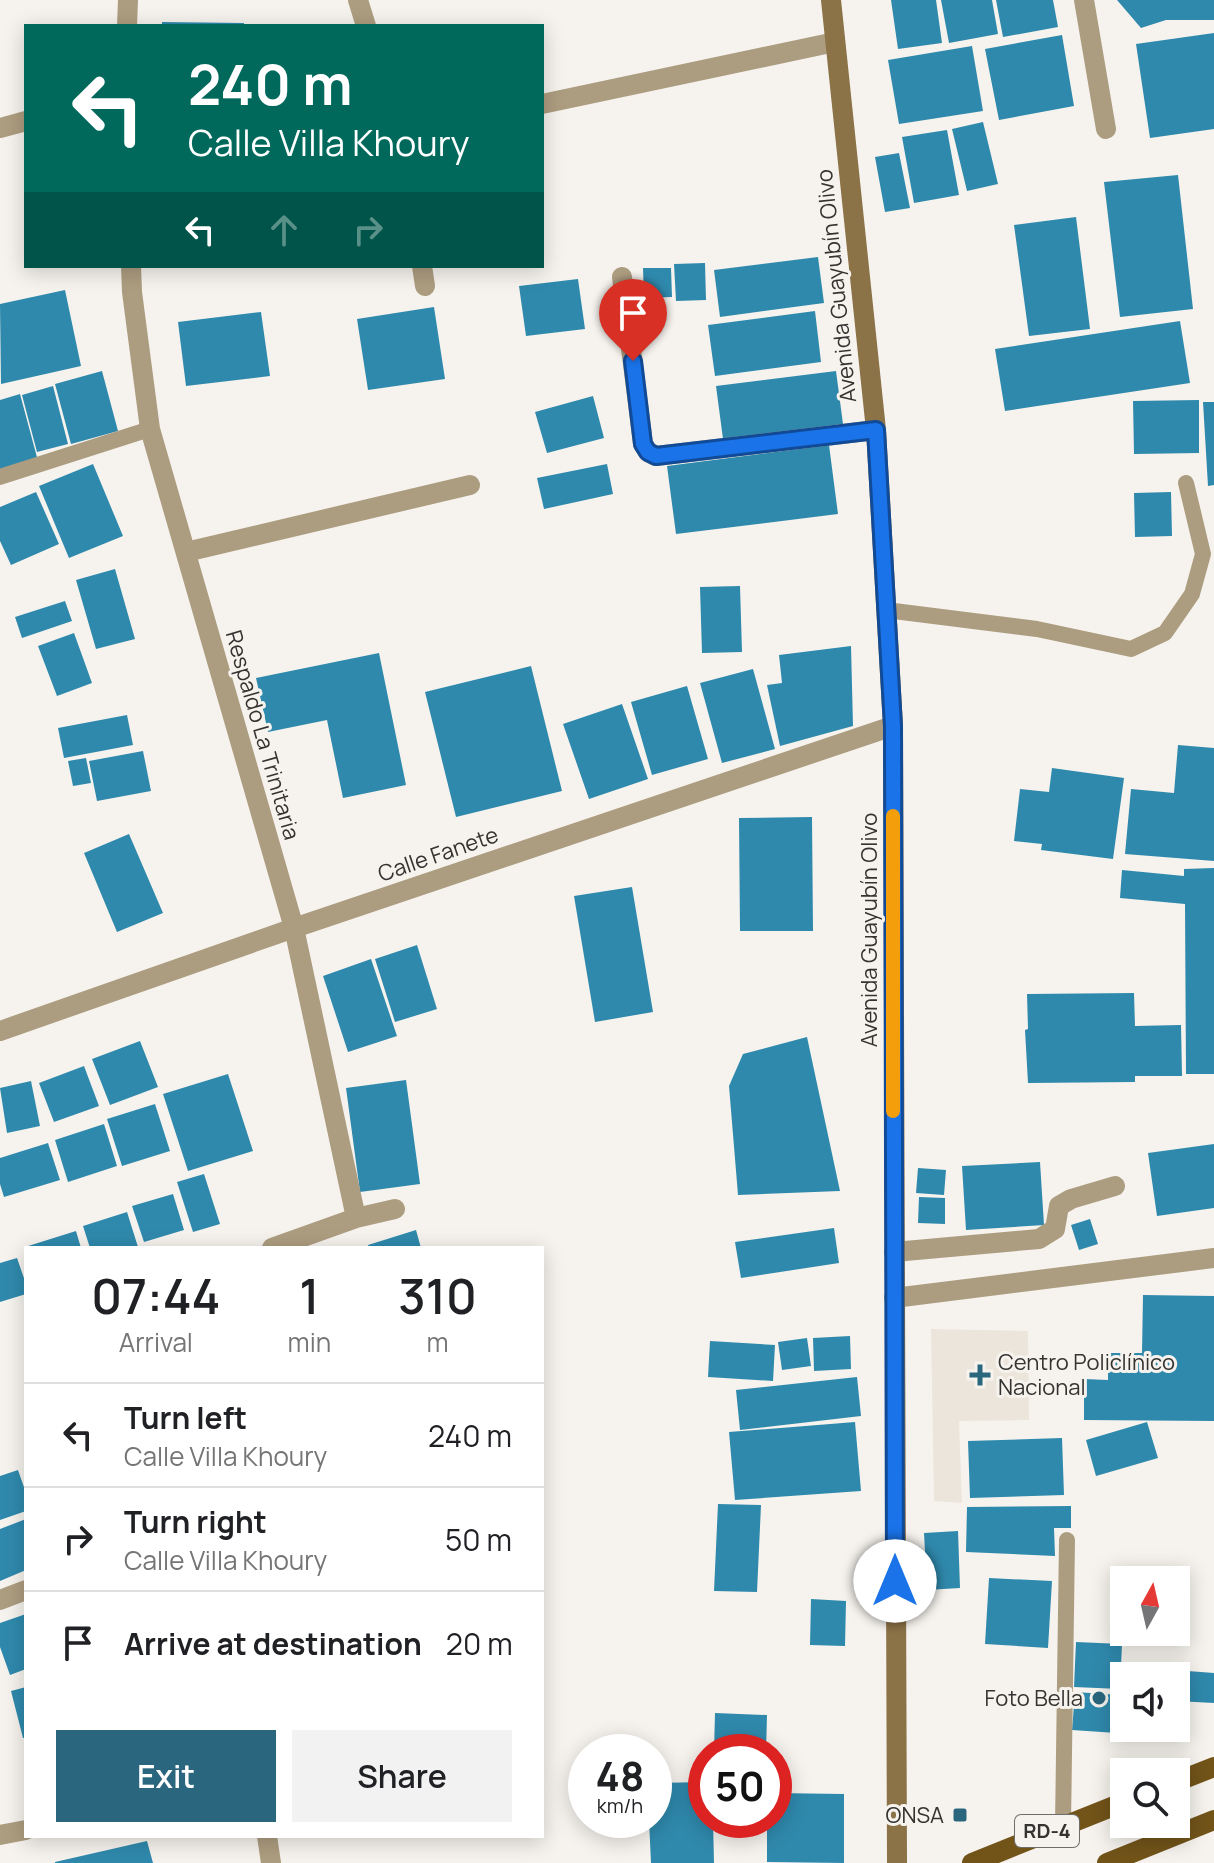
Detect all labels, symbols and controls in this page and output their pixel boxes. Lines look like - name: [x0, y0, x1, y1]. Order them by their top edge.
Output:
- text: 240 m: [188, 45, 353, 122]
- icon: left: [56, 56, 160, 160]
- text: Calle Villa Khoury: [188, 118, 469, 167]
- street label: Avenida Guayubín Olivo: [809, 168, 863, 404]
- icon: left: [178, 208, 222, 252]
- icon: ahead: [262, 208, 306, 252]
- icon: right: [346, 208, 390, 252]
- pin: [599, 279, 667, 361]
- icon: arrive: [611, 291, 655, 335]
- street label: Respaldo La Trinitaria: [219, 627, 307, 843]
- street label: Avenida Guayubín Olivo: [854, 813, 884, 1047]
- street label: Calle Fanete: [374, 819, 502, 889]
- text: 07:44: [91, 1263, 220, 1328]
- text: 1: [299, 1263, 320, 1328]
- text: 310: [398, 1263, 477, 1328]
- text: Arrival: [119, 1324, 193, 1360]
- text: min: [288, 1324, 331, 1360]
- text: m: [427, 1324, 449, 1360]
- place label: Centro Policlínico Nacional: [998, 1347, 1175, 1402]
- marker: Centro Policlínico Nacional: [969, 1364, 991, 1386]
- text: Turn left: [124, 1397, 247, 1438]
- icon: left: [56, 1413, 100, 1457]
- text: 240 m: [428, 1415, 512, 1456]
- text: Calle Villa Khoury: [124, 1438, 327, 1474]
- text: Turn right: [124, 1501, 267, 1542]
- icon: right: [56, 1517, 100, 1561]
- text: 50 m: [445, 1519, 512, 1560]
- position arrow: [853, 1539, 937, 1623]
- text: Calle Villa Khoury: [124, 1542, 327, 1578]
- north arrow: [1110, 1566, 1190, 1646]
- map controls: [1110, 1566, 1190, 1838]
- icon: arrive: [56, 1621, 100, 1665]
- text: Arrive at destination: [124, 1623, 422, 1664]
- text: 20 m: [446, 1623, 513, 1664]
- button: sound: [1110, 1662, 1190, 1742]
- place label: Foto Bella: [985, 1683, 1083, 1713]
- marker: Foto Bella: [1090, 1689, 1108, 1707]
- button: Exit: [56, 1730, 276, 1822]
- button: Share: [292, 1730, 512, 1822]
- speed limit sign: 50: [688, 1734, 792, 1838]
- text: 48: [596, 1748, 644, 1803]
- button: search: [1110, 1758, 1190, 1838]
- text: km/h: [597, 1792, 643, 1819]
- place label: ONSA: [886, 1800, 944, 1830]
- marker: ONSA: [951, 1806, 969, 1824]
- road number: RD-4: [1015, 1815, 1079, 1847]

